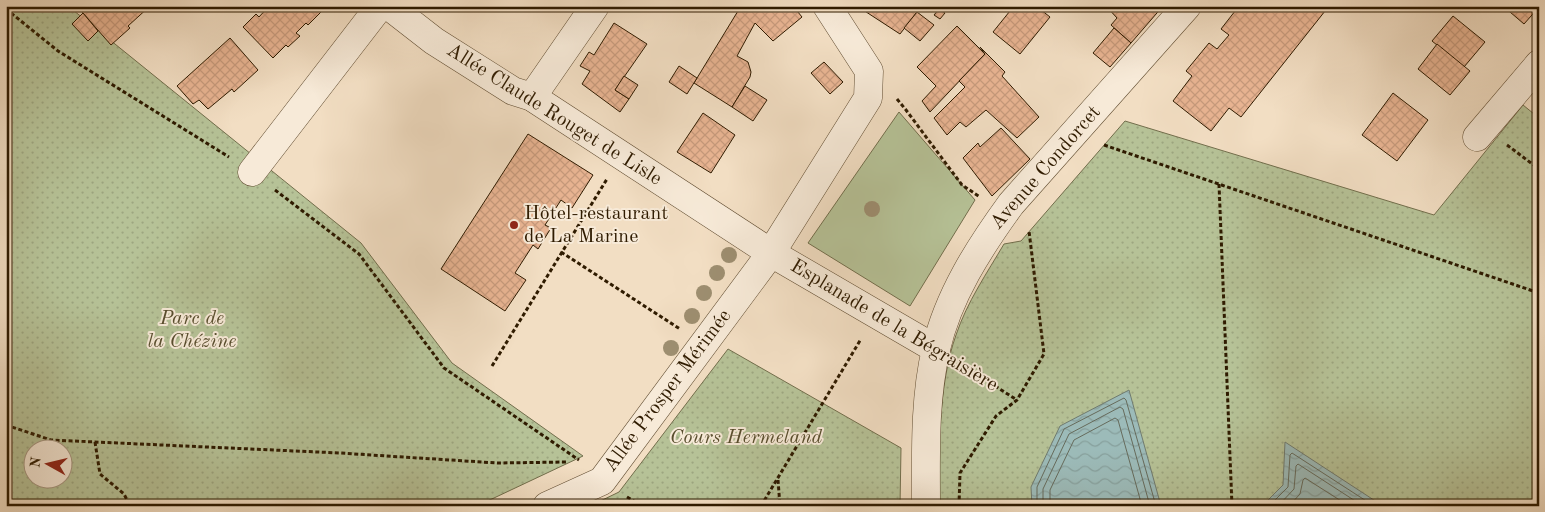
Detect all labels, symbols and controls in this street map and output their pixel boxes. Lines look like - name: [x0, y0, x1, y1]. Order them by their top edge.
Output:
- street label: Allée Claude Rouget de Lisle: [443, 40, 665, 190]
- street label: Avenue Condorcet: [987, 102, 1105, 234]
- place label: Hôtel-restaurant de La Marine: [524, 204, 668, 247]
- marker: Hôtel-restaurant de La Marine: [508, 219, 520, 231]
- street label: Esplanade de la Bégraisière: [787, 256, 1001, 396]
- street label: Allée Prosper Mérimée: [601, 306, 735, 476]
- park label: Parc de la Chézine: [147, 309, 237, 352]
- park label: Cours Hermeland: [670, 428, 823, 448]
- north arrow: [22, 440, 72, 490]
- text: N: [28, 456, 44, 469]

